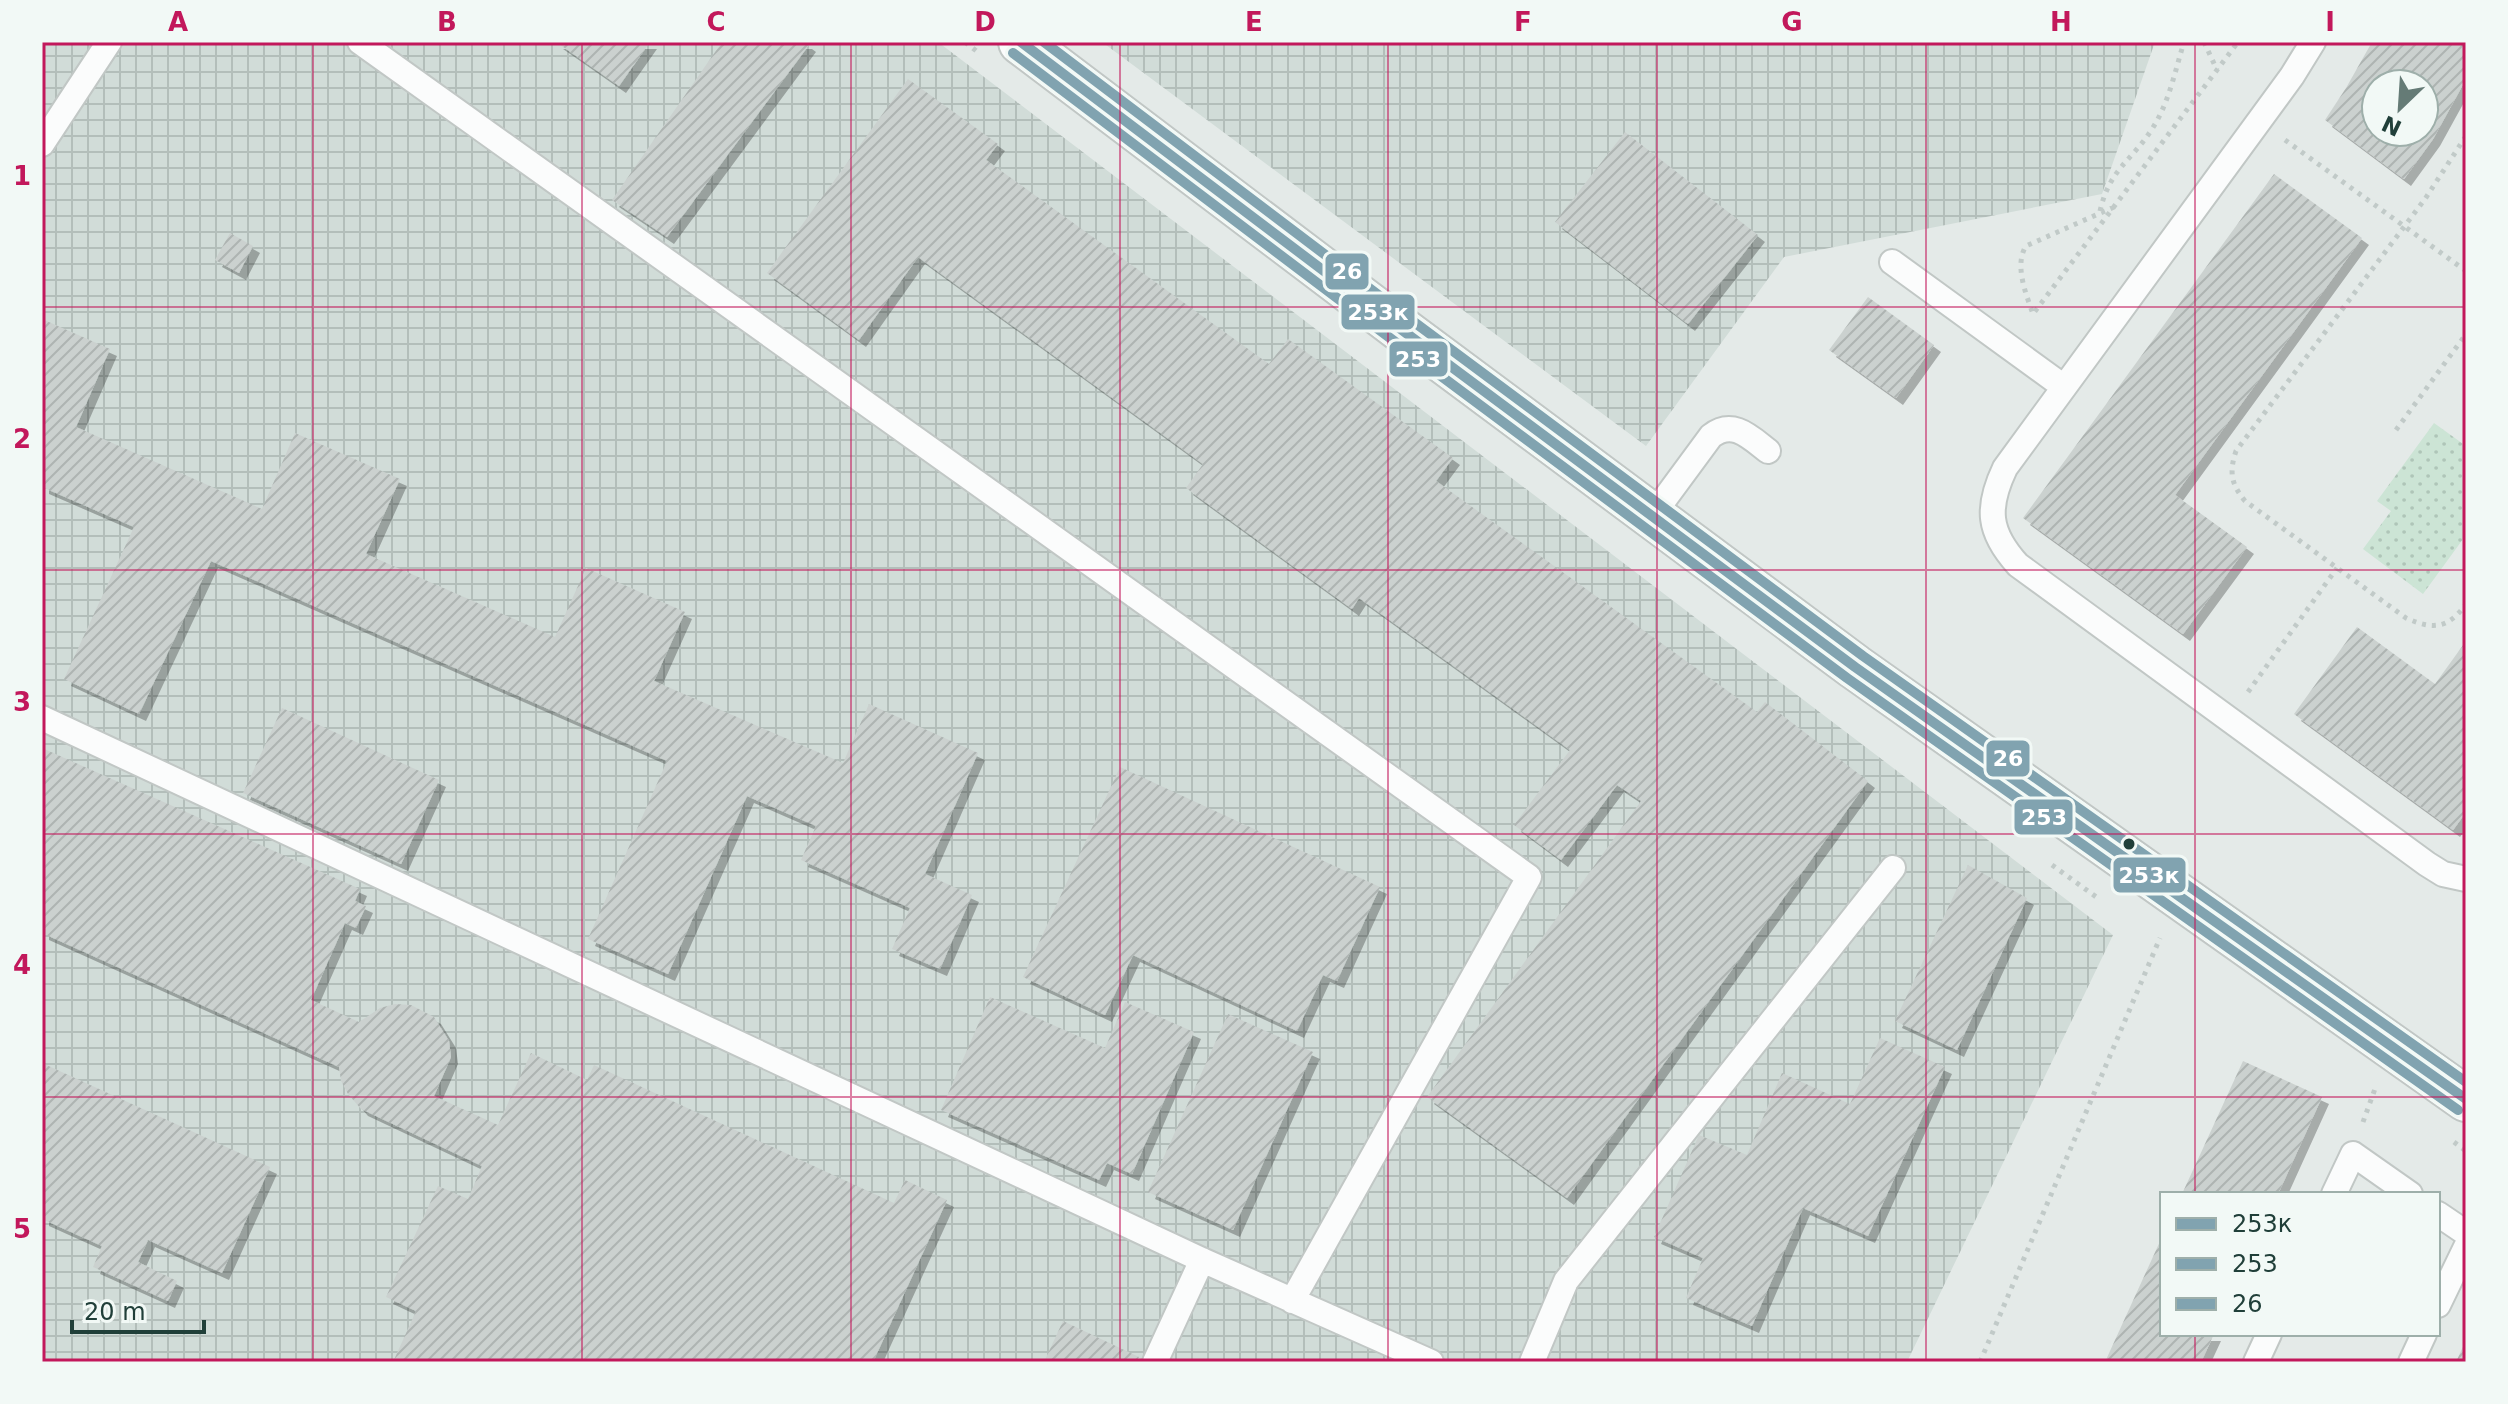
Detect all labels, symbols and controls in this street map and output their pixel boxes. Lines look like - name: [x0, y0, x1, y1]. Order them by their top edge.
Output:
- text: A: [168, 7, 188, 37]
- text: B: [437, 7, 457, 37]
- text: C: [706, 7, 726, 37]
- text: D: [974, 7, 996, 37]
- text: E: [1245, 7, 1263, 37]
- text: F: [1514, 7, 1532, 37]
- text: G: [1781, 7, 1803, 37]
- text: H: [2050, 7, 2072, 37]
- text: I: [2325, 7, 2335, 37]
- north arrow: [2360, 68, 2440, 148]
- text: N: [2378, 110, 2405, 141]
- text: 1: [13, 161, 31, 191]
- line badge: 26: [1324, 252, 1370, 291]
- text: 26: [1332, 259, 1362, 284]
- line badge: 253к: [1340, 293, 1416, 331]
- text: 253к: [1348, 300, 1408, 325]
- line badge: 253: [1388, 340, 1449, 378]
- text: 253: [1395, 347, 1441, 372]
- text: 2: [13, 424, 31, 454]
- text: 3: [13, 687, 31, 717]
- line badge: 26: [1985, 739, 2031, 778]
- text: 26: [1993, 746, 2023, 771]
- line badge: 253: [2013, 798, 2074, 836]
- text: 253: [2021, 805, 2067, 830]
- unlabelled marker: [2121, 836, 2137, 852]
- line badge: 253к: [2112, 856, 2187, 894]
- text: 253к: [2119, 863, 2179, 888]
- text: 4: [13, 950, 31, 980]
- legend: [2160, 1192, 2440, 1336]
- text: 253к: [2232, 1210, 2292, 1238]
- text: 5: [13, 1214, 31, 1244]
- text: 253: [2232, 1250, 2278, 1278]
- scale bar: [72, 1284, 204, 1334]
- text: 26: [2232, 1290, 2263, 1318]
- text: 20 m: [84, 1298, 146, 1326]

